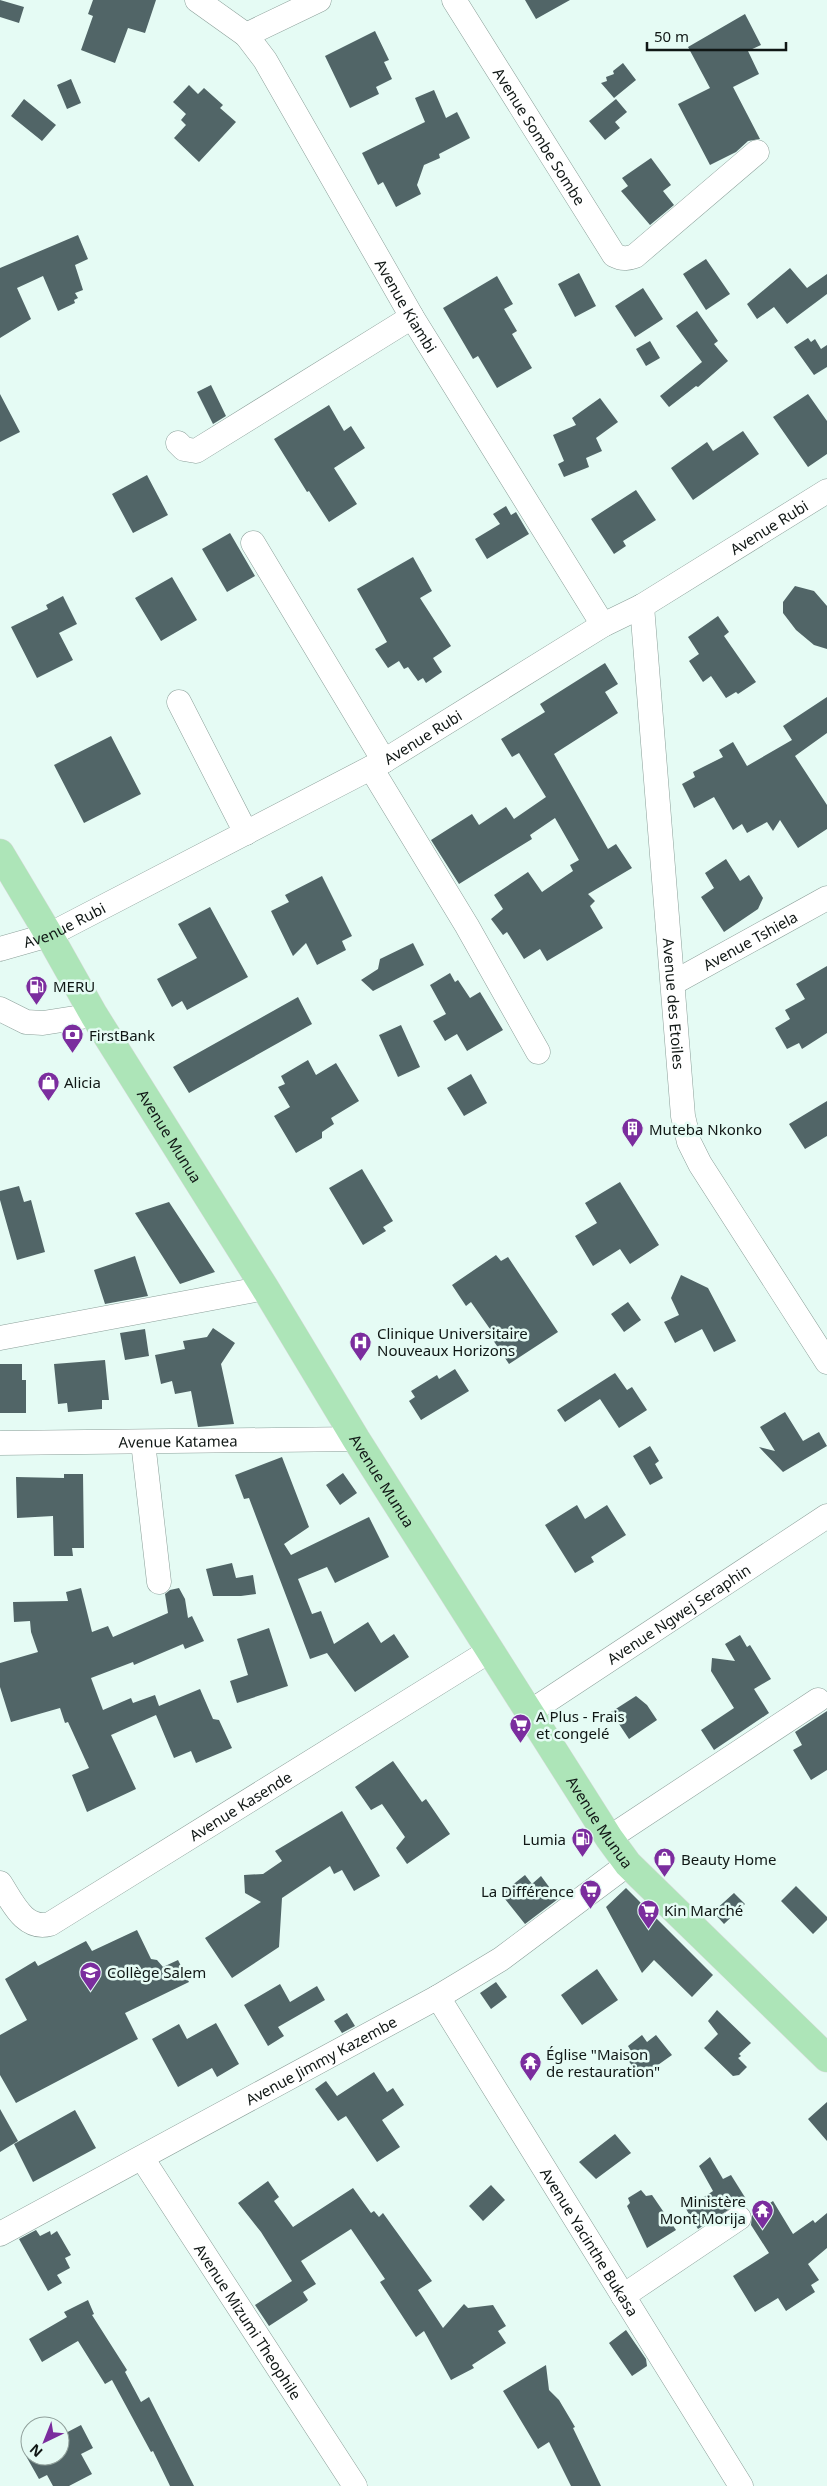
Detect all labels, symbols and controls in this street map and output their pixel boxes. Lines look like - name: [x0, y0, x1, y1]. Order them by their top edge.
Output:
- scale bar: [647, 20, 786, 52]
- text: 50 m: [654, 26, 689, 46]
- street label: Avenue Sombe Sombe: [489, 64, 590, 209]
- street label: Avenue Kiambi: [371, 255, 442, 356]
- street label: Avenue Rubi: [726, 495, 812, 559]
- street label: Avenue Rubi: [380, 705, 465, 769]
- street label: Avenue Rubi: [21, 897, 109, 952]
- street label: Avenue Tshiela: [699, 906, 801, 975]
- street label: Avenue des Etoiles: [659, 937, 689, 1070]
- fuel station icon: MERU: [25, 974, 49, 1005]
- place label: MERU: [53, 976, 95, 996]
- bank icon: FirstBank: [61, 1023, 85, 1054]
- place label: FirstBank: [89, 1025, 155, 1045]
- shop icon: Alicia: [36, 1070, 60, 1101]
- place label: Alicia: [64, 1072, 101, 1092]
- street label: Avenue Munua: [133, 1085, 206, 1186]
- building icon: Muteba Nkonko: [621, 1117, 645, 1148]
- place label: Muteba Nkonko: [649, 1119, 762, 1139]
- place label: Clinique Universitaire Nouveaux Horizons: [377, 1323, 528, 1360]
- hospital icon: Clinique Universitaire Nouveaux Horizons: [349, 1330, 373, 1361]
- street label: Avenue Katamea: [118, 1430, 238, 1452]
- street label: Avenue Munua: [345, 1430, 419, 1531]
- street label: Avenue Ngwej Seraphin: [603, 1559, 754, 1669]
- place label: A Plus - Frais et congelé: [536, 1706, 625, 1743]
- supermarket icon: A Plus - Frais et congelé: [508, 1713, 532, 1744]
- street label: Avenue Kasende: [185, 1766, 295, 1845]
- street label: Avenue Munua: [562, 1772, 638, 1872]
- fuel station icon: Lumia: [570, 1827, 594, 1858]
- place label: Lumia: [523, 1829, 566, 1849]
- shop icon: Beauty Home: [653, 1847, 677, 1878]
- place label: Beauty Home: [681, 1849, 777, 1869]
- supermarket icon: La Différence: [578, 1879, 602, 1910]
- place label: La Différence: [481, 1881, 574, 1901]
- supermarket icon: Kin Marché: [636, 1898, 660, 1929]
- place label: Kin Marché: [664, 1900, 743, 1920]
- school or university icon: Collège Salem: [79, 1960, 103, 1991]
- place label: Collège Salem: [107, 1962, 206, 1982]
- street label: Avenue Jimmy Kazembe: [242, 2011, 400, 2109]
- place label: Église "Maison de restauration": [546, 2044, 660, 2081]
- temple icon: Église "Maison de restauration": [518, 2051, 542, 2082]
- street label: Avenue Yacinthe Bukasa: [536, 2164, 643, 2320]
- place label: Ministère Mont Morija: [660, 2191, 746, 2228]
- temple icon: Ministère Mont Morija: [750, 2198, 774, 2229]
- street label: Avenue Mizumi Theophile: [190, 2240, 306, 2403]
- north arrow: [20, 2416, 70, 2466]
- text: N: [25, 2440, 46, 2462]

